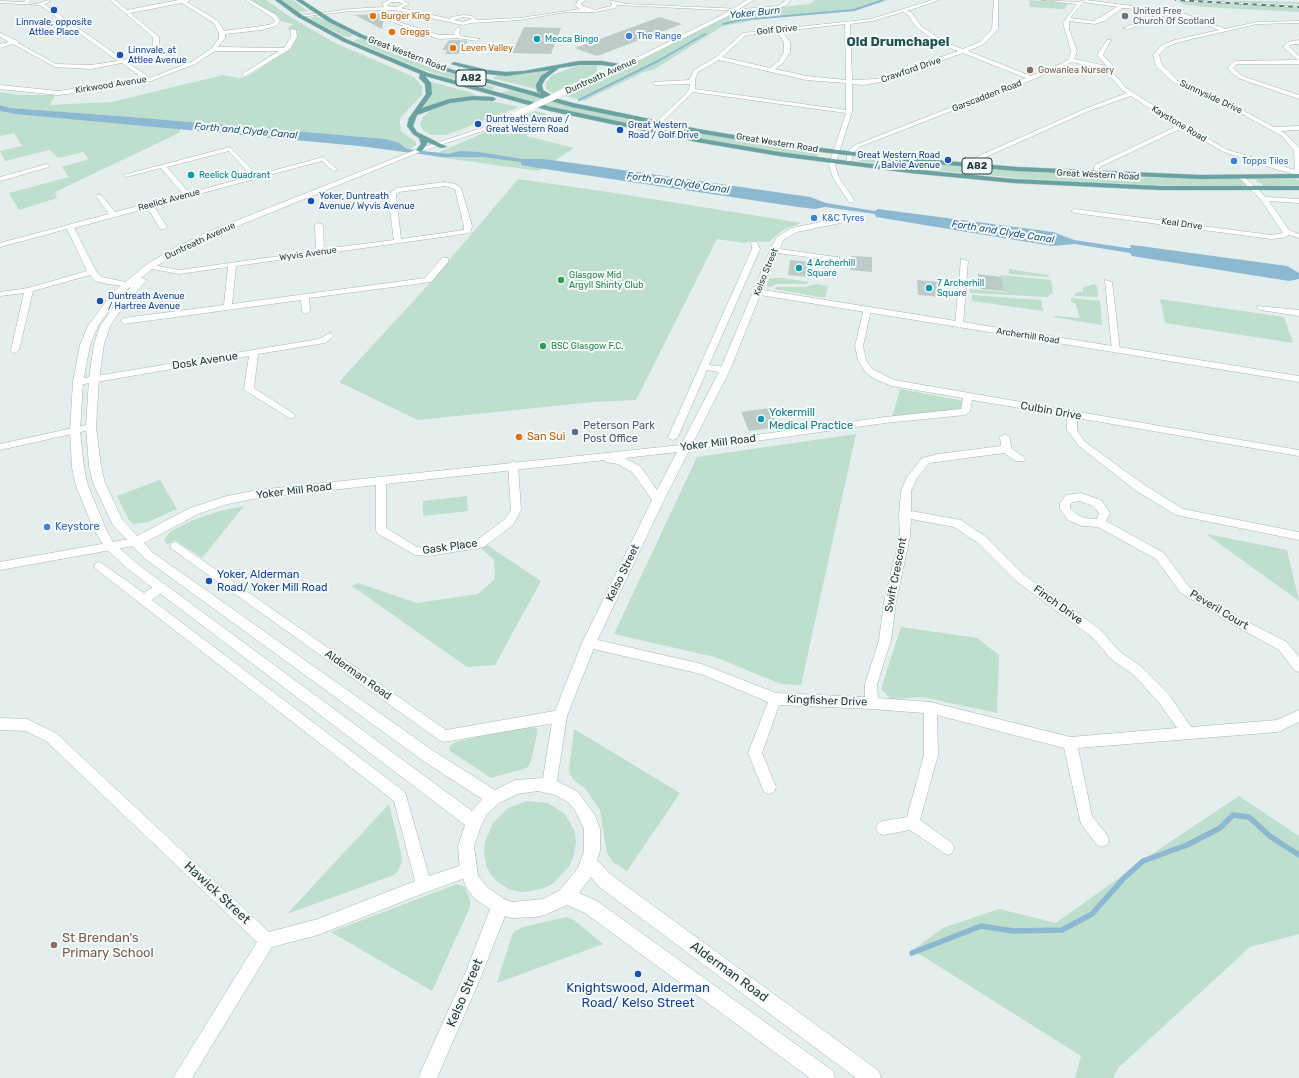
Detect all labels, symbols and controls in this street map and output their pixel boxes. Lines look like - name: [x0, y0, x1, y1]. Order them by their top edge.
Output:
- water label: Yoker Burn: [729, 4, 781, 22]
- marker: Linnvale, opposite Attlee Place: [49, 5, 59, 15]
- place label: United Free Church Of Scotland: [1133, 6, 1215, 27]
- marker: Burger King: [368, 11, 378, 21]
- place label: Burger King: [381, 11, 430, 21]
- marker: United Free Church Of Scotland: [1120, 11, 1130, 21]
- place label: Linnvale, opposite Attlee Place: [16, 17, 92, 38]
- street label: Golf Drive: [756, 22, 798, 38]
- marker: Greggs: [387, 27, 397, 37]
- place label: Greggs: [400, 27, 430, 37]
- marker: The Range: [624, 31, 634, 41]
- place label: The Range: [637, 31, 681, 41]
- street label: Great Western Road: [366, 34, 448, 74]
- marker: Mecca Bingo: [532, 34, 542, 44]
- place label: Mecca Bingo: [545, 34, 598, 44]
- district label: Old Drumchapel: [847, 34, 949, 50]
- marker: Leven Valley: [448, 43, 458, 53]
- place label: Leven Valley: [461, 43, 513, 53]
- place label: Linnvale, at Attlee Avenue: [128, 45, 187, 66]
- marker: Linnvale, at Attlee Avenue: [115, 50, 125, 60]
- street label: Duntreath Avenue: [564, 55, 638, 97]
- street label: Crawford Drive: [880, 55, 942, 85]
- marker: Gowanlea Nursery: [1025, 65, 1035, 75]
- place label: Gowanlea Nursery: [1038, 65, 1114, 75]
- road number: A82: [456, 70, 486, 86]
- street label: Kirkwood Avenue: [75, 74, 147, 96]
- street label: Garscadden Road: [951, 78, 1023, 114]
- street label: Sunnyside Drive: [1178, 78, 1244, 116]
- street label: Kaystone Road: [1150, 103, 1208, 145]
- place label: Duntreath Avenue / Great Western Road: [486, 114, 569, 135]
- marker: Duntreath Avenue / Great Western Road: [473, 119, 483, 129]
- place label: Great Western Road / Golf Drive: [628, 120, 699, 141]
- water label: Forth and Clyde Canal: [194, 121, 298, 141]
- marker: Great Western Road / Golf Drive: [615, 125, 625, 135]
- street label: Great Western Road: [735, 131, 819, 155]
- place label: Great Western Road / Balvie Avenue: [857, 150, 940, 171]
- marker: Great Western Road / Balvie Avenue: [943, 155, 953, 165]
- marker: Topps Tiles: [1229, 156, 1239, 166]
- place label: Topps Tiles: [1242, 156, 1288, 166]
- road number: A82: [962, 158, 992, 174]
- street label: Great Western Road: [1056, 167, 1140, 183]
- marker: Reelick Quadrant: [186, 170, 196, 180]
- place label: Reelick Quadrant: [199, 170, 270, 180]
- water label: Forth and Clyde Canal: [626, 170, 730, 196]
- street label: Reelick Avenue: [137, 187, 201, 213]
- place label: Yoker, Duntreath Avenue/ Wyvis Avenue: [319, 191, 415, 212]
- marker: Yoker, Duntreath Avenue/ Wyvis Avenue: [306, 196, 316, 206]
- marker: K&C Tyres: [809, 213, 819, 223]
- place label: K&C Tyres: [822, 213, 864, 223]
- street label: Keal Drive: [1161, 216, 1203, 232]
- water label: Forth and Clyde Canal: [951, 218, 1055, 246]
- street label: Duntreath Avenue: [163, 220, 237, 262]
- street label: Wyvis Avenue: [279, 245, 337, 263]
- street label: Kelso Street: [752, 247, 780, 297]
- place label: 4 Archerhill Square: [807, 258, 855, 279]
- marker: 4 Archerhill Square: [794, 263, 804, 273]
- place label: Glasgow Mid Argyll Shinty Club: [569, 270, 644, 291]
- marker: Glasgow Mid Argyll Shinty Club: [556, 275, 566, 285]
- place label: 7 Archerhill Square: [937, 278, 984, 299]
- marker: 7 Archerhill Square: [924, 283, 934, 293]
- place label: Duntreath Avenue / Hartree Avenue: [108, 291, 185, 312]
- marker: Duntreath Avenue / Hartree Avenue: [95, 296, 105, 306]
- street label: Archerhill Road: [996, 326, 1060, 346]
- marker: BSC Glasgow F.C.: [538, 341, 548, 351]
- place label: BSC Glasgow F.C.: [551, 341, 624, 351]
- street label: Dosk Avenue: [171, 349, 239, 373]
- street label: Culbin Drive: [1019, 399, 1083, 423]
- place label: Yokermill Medical Practice: [769, 406, 853, 432]
- marker: Yokermill Medical Practice: [756, 414, 766, 424]
- place label: Peterson Park Post Office: [583, 419, 655, 445]
- marker: Peterson Park Post Office: [570, 427, 580, 437]
- place label: San Sui: [527, 430, 565, 444]
- marker: San Sui: [514, 432, 524, 442]
- street label: Yoker Mill Road: [679, 432, 757, 454]
- street label: Yoker Mill Road: [255, 480, 333, 502]
- place label: Keystore: [55, 520, 100, 534]
- marker: Keystore: [42, 522, 52, 532]
- street label: Gask Place: [422, 537, 478, 557]
- street label: Swift Crescent: [882, 537, 910, 613]
- street label: Kelso Street: [604, 542, 642, 604]
- place label: Yoker, Alderman Road/ Yoker Mill Road: [217, 568, 328, 594]
- marker: Yoker, Alderman Road/ Yoker Mill Road: [204, 576, 214, 586]
- street label: Finch Drive: [1031, 583, 1085, 627]
- street label: Peveril Court: [1187, 587, 1251, 633]
- street label: Alderman Road: [322, 647, 394, 703]
- street label: Kingfisher Drive: [787, 693, 867, 709]
- street label: Hawick Street: [181, 858, 253, 928]
- place label: St Brendan's Primary School: [62, 930, 154, 961]
- street label: Alderman Road: [687, 939, 771, 1005]
- marker: St Brendan's Primary School: [49, 940, 59, 950]
- street label: Kelso Street: [444, 956, 486, 1030]
- marker: Knightswood, Alderman Road/ Kelso Street: [633, 969, 643, 979]
- place label: Knightswood, Alderman Road/ Kelso Street: [566, 980, 710, 1011]

